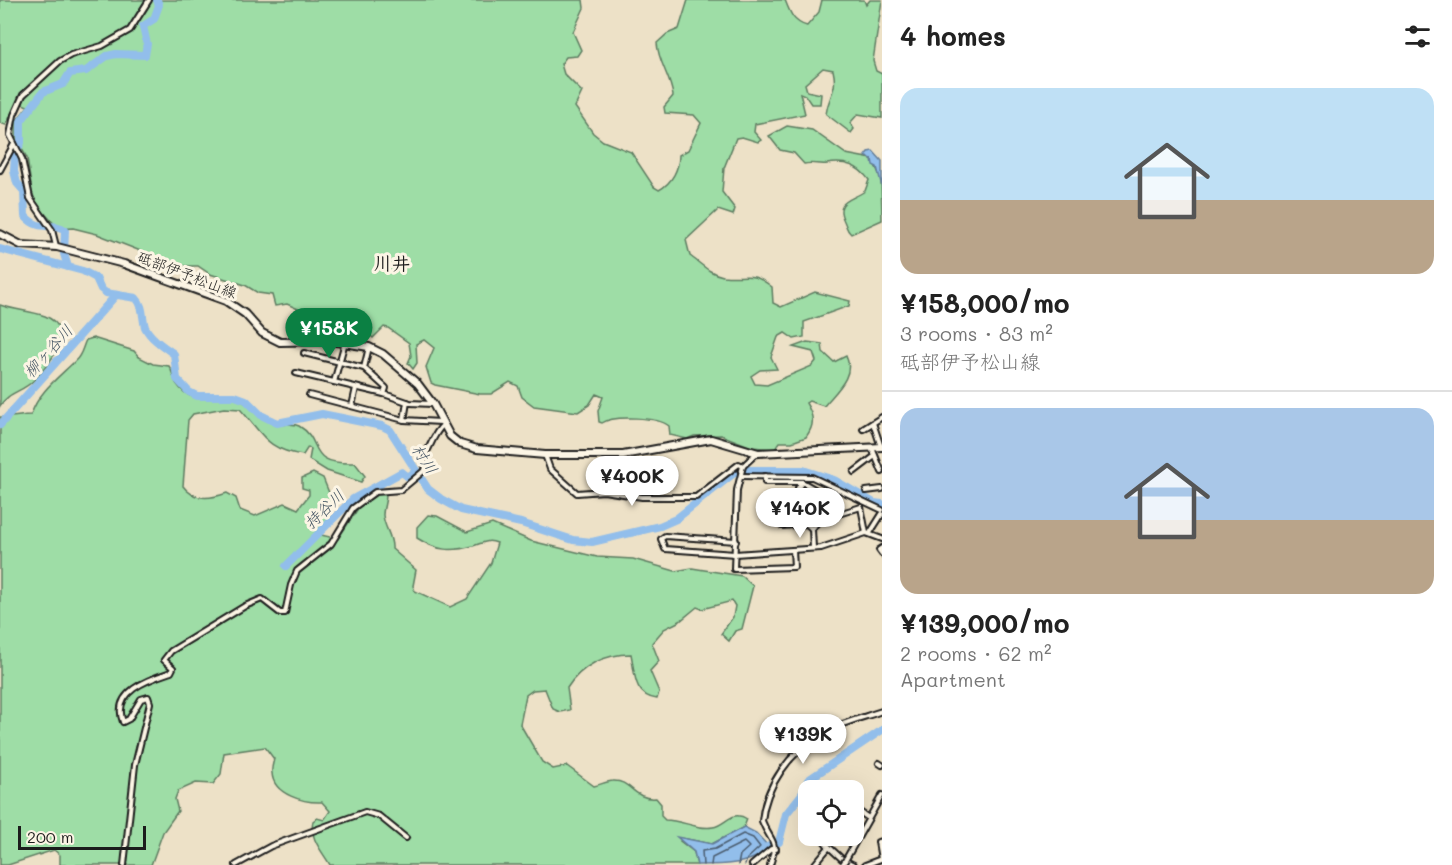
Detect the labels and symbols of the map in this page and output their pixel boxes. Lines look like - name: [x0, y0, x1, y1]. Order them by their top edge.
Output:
- street label: 砥部伊予松山線: [135, 246, 240, 302]
- district label: 川井: [374, 251, 410, 275]
- pin: ¥158K: [287, 308, 371, 359]
- water label: 柳ヶ谷川: [18, 320, 77, 381]
- water label: 村川: [408, 440, 443, 478]
- pin: ¥400K: [590, 456, 674, 507]
- water label: 持谷川: [299, 484, 348, 533]
- pin: ¥140K: [758, 488, 842, 539]
- pin: ¥139K: [761, 714, 845, 765]
- scale bar: [18, 823, 146, 850]

